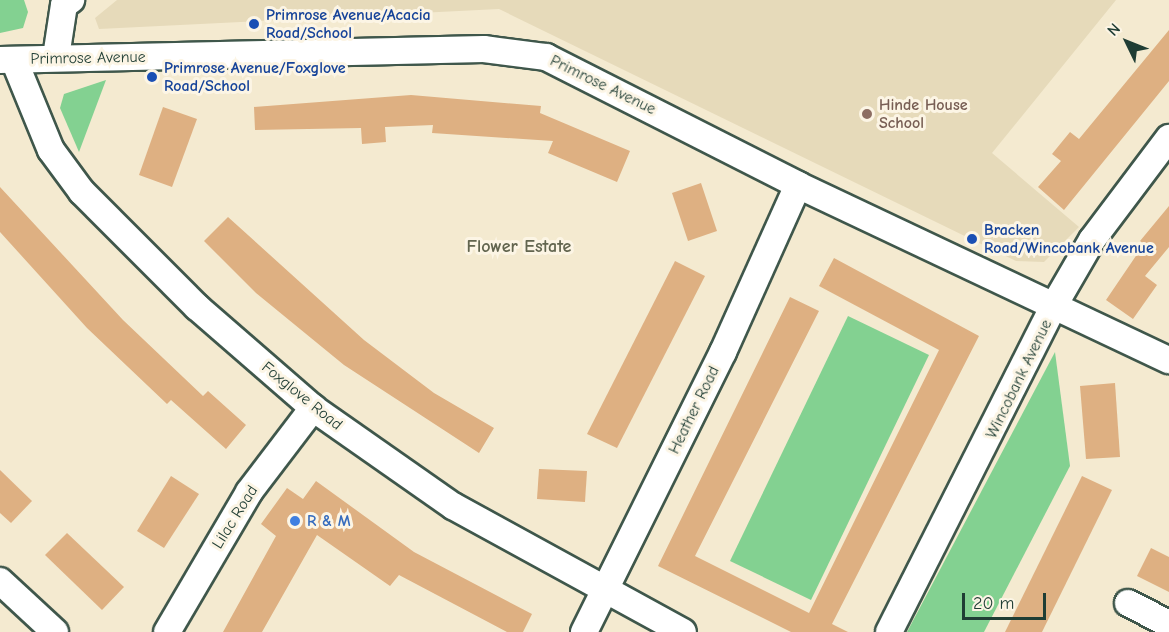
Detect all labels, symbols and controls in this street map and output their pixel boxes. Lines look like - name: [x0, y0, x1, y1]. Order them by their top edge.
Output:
- place label: Primrose Avenue/Acacia Road/School: [266, 5, 431, 43]
- north arrow: [1097, 12, 1157, 72]
- marker: Primrose Avenue/Acacia Road/School: [247, 17, 261, 31]
- text: N: [1104, 20, 1124, 40]
- street label: Primrose Avenue: [30, 47, 146, 69]
- street label: Primrose Avenue: [547, 51, 659, 119]
- place label: Primrose Avenue/Foxglove Road/School: [164, 58, 346, 96]
- marker: Primrose Avenue/Foxglove Road/School: [145, 70, 159, 84]
- place label: Hinde House School: [879, 95, 968, 133]
- marker: Hinde House School: [860, 107, 874, 121]
- place label: Bracken Road/Wincobank Avenue: [984, 220, 1154, 258]
- marker: Bracken Road/Wincobank Avenue: [965, 232, 979, 246]
- district label: Flower Estate: [467, 236, 571, 258]
- street label: Wincobank Avenue: [982, 316, 1056, 442]
- street label: Foxglove Road: [258, 358, 346, 434]
- street label: Heather Road: [664, 363, 724, 457]
- street label: Lilac Road: [208, 482, 262, 552]
- place label: R & M: [307, 511, 351, 531]
- marker: R & M: [288, 514, 302, 528]
- scale bar: [965, 581, 1049, 619]
- text: 20 m: [973, 593, 1014, 614]

